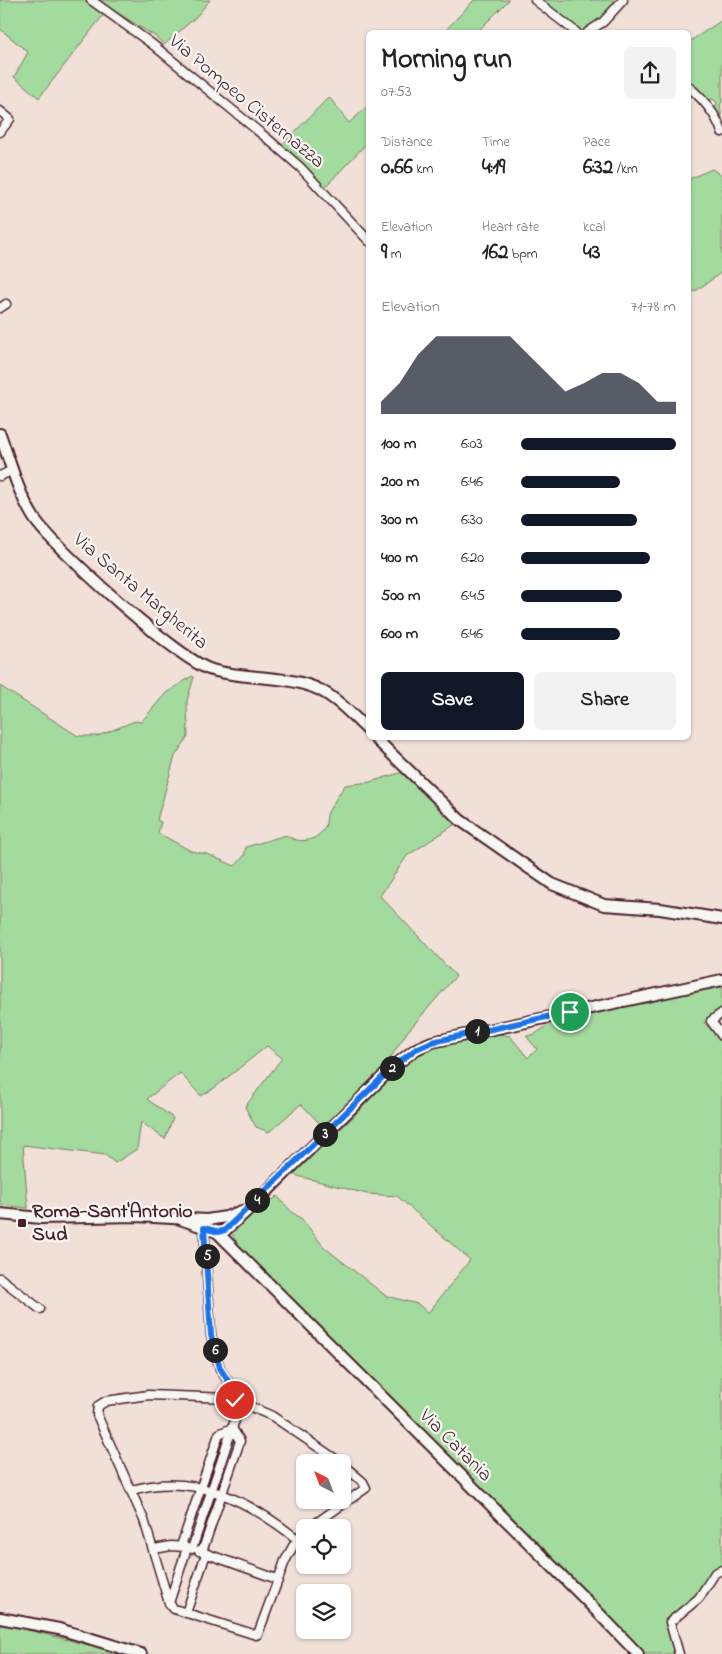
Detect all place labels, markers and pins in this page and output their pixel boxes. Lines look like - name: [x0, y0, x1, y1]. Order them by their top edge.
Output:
- pin: [549, 991, 591, 1033]
- pin: 1: [464, 1018, 490, 1044]
- pin: 2: [380, 1056, 404, 1080]
- pin: 3: [312, 1122, 338, 1146]
- pin: 4: [244, 1188, 270, 1212]
- place label: Roma-Sant'Antonio Sud: [32, 1198, 193, 1250]
- marker: Roma-Sant'Antonio Sud: [16, 1217, 28, 1229]
- pin: 5: [194, 1244, 220, 1268]
- pin: 6: [202, 1338, 228, 1362]
- pin: [214, 1379, 256, 1421]

